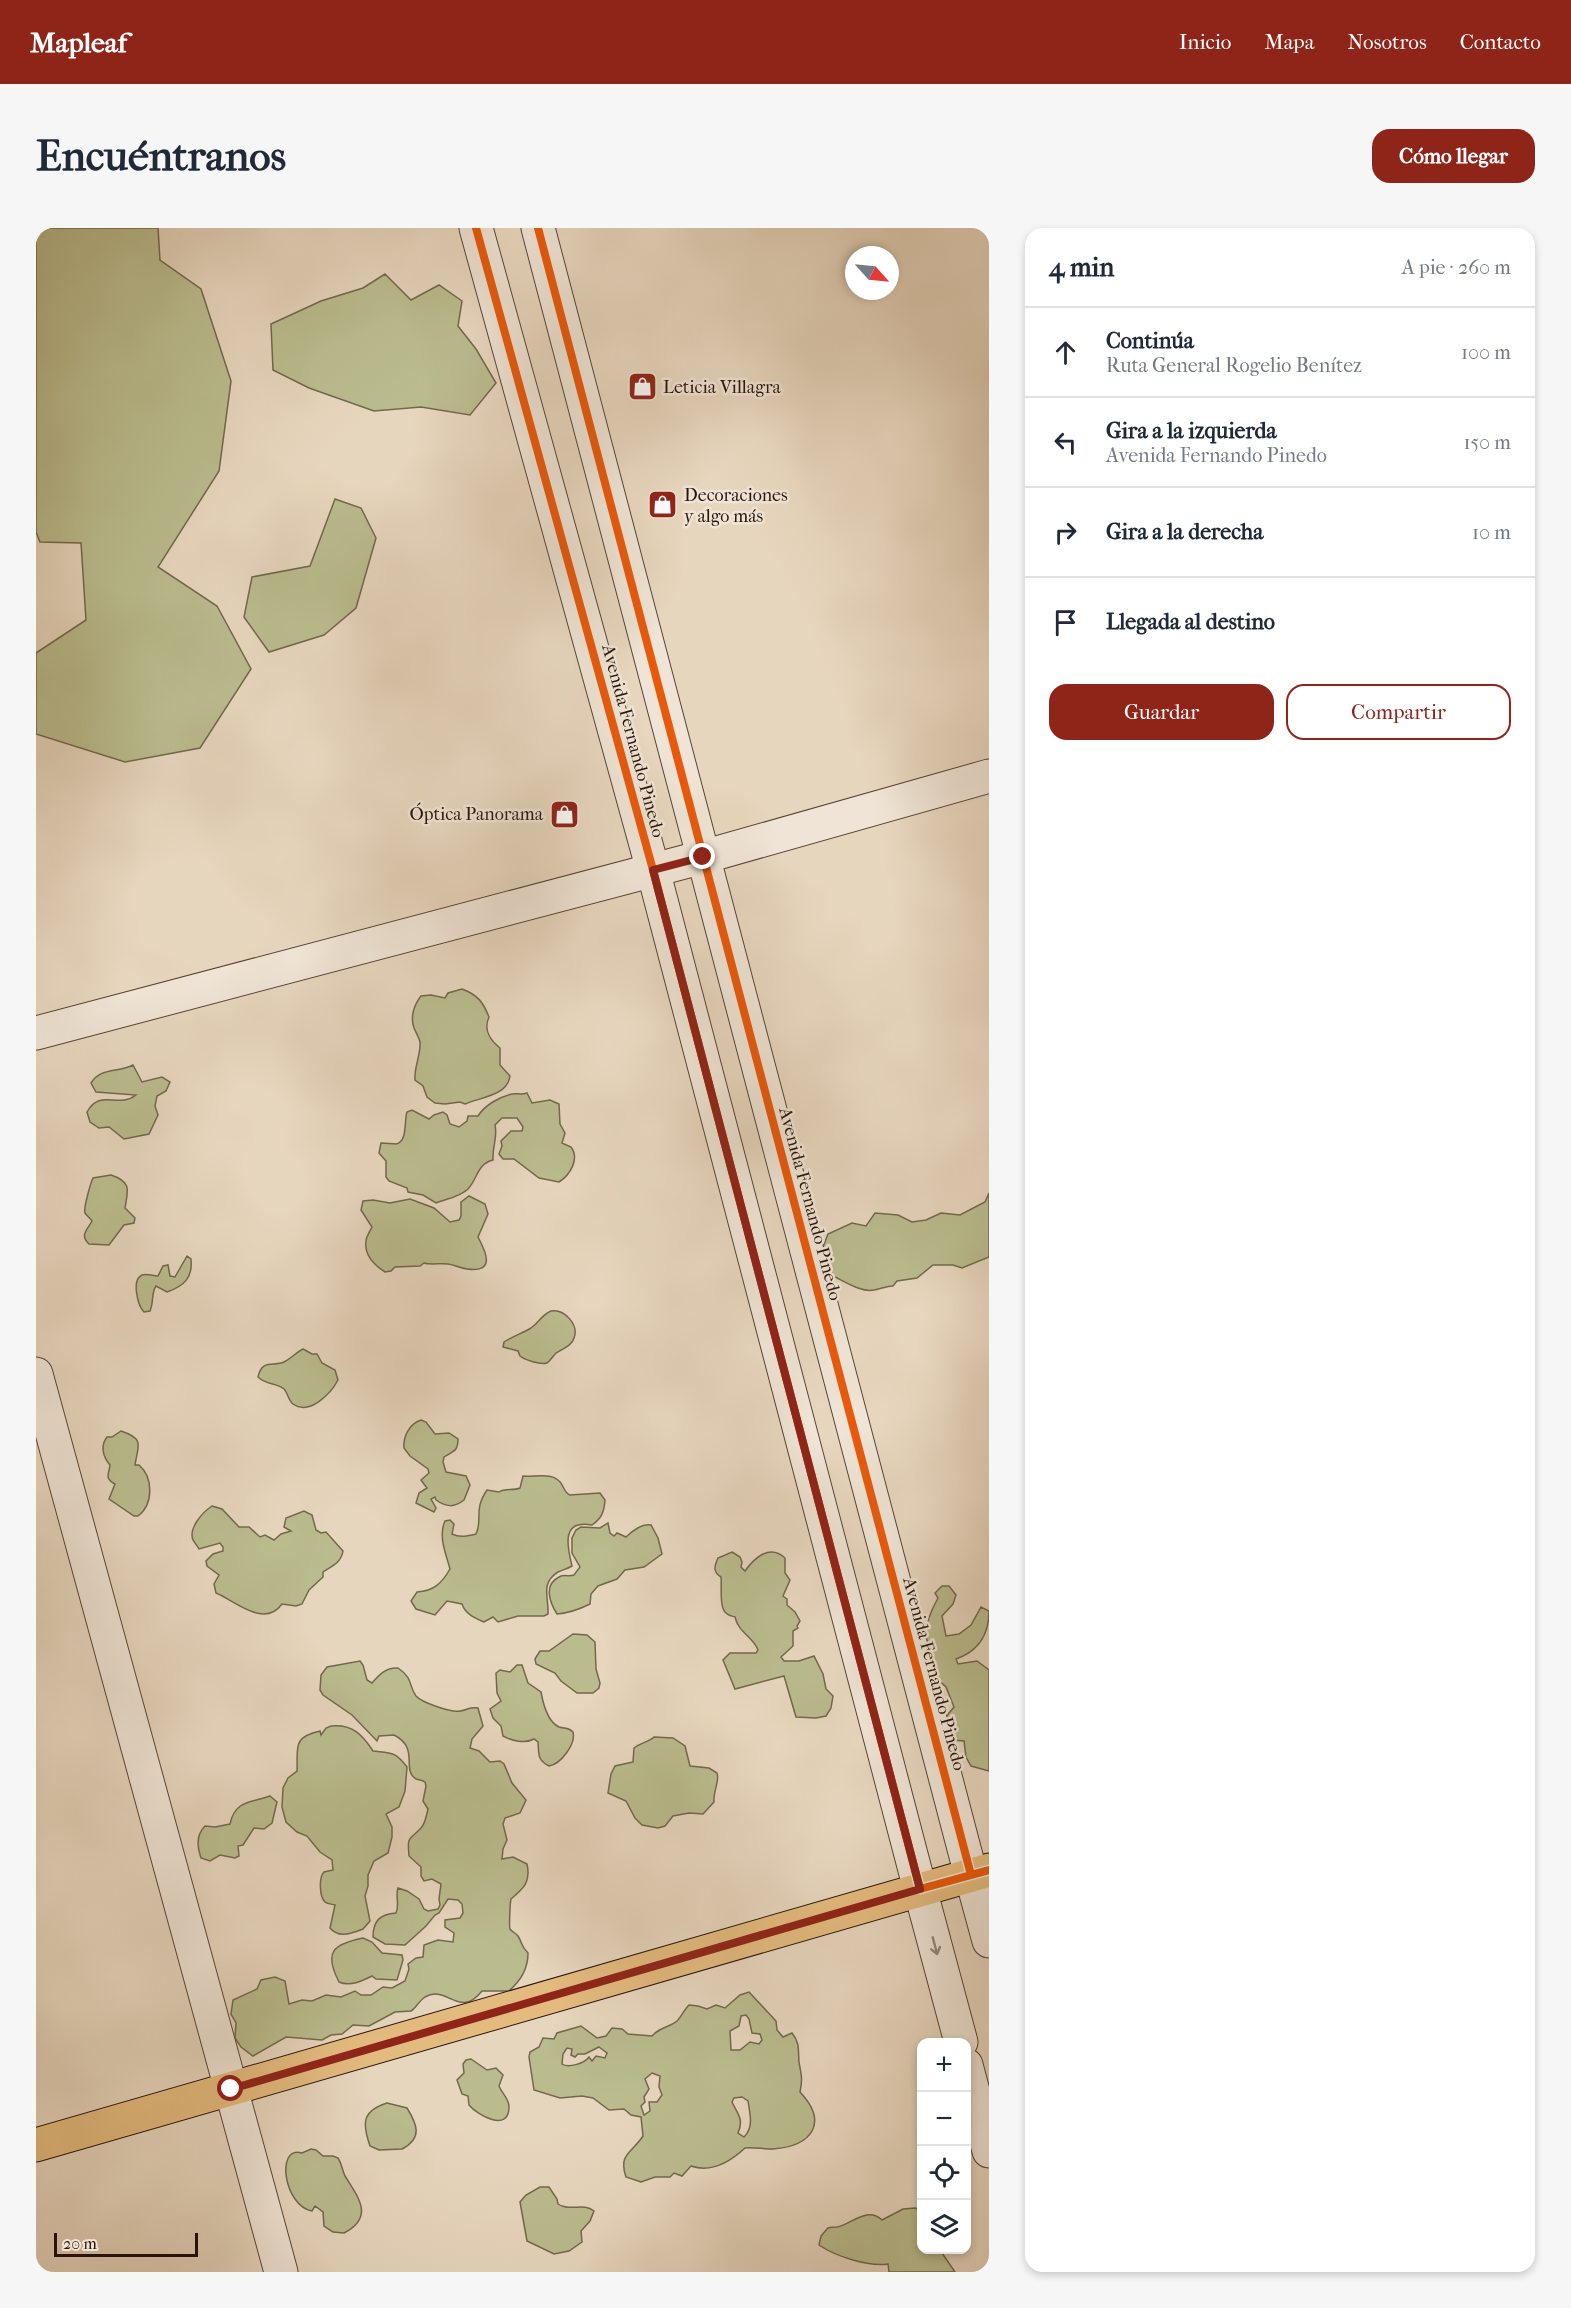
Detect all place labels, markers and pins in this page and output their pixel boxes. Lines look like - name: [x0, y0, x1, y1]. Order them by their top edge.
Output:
- shop icon: Leticia Villagra: [626, 371, 658, 403]
- place label: Leticia Villagra: [663, 377, 782, 398]
- place label: Decoraciones y algo más: [684, 485, 788, 527]
- shop icon: Decoraciones y algo más: [647, 489, 679, 521]
- shop icon: Óptica Panorama: [548, 798, 580, 830]
- place label: Óptica Panorama: [409, 802, 544, 825]

